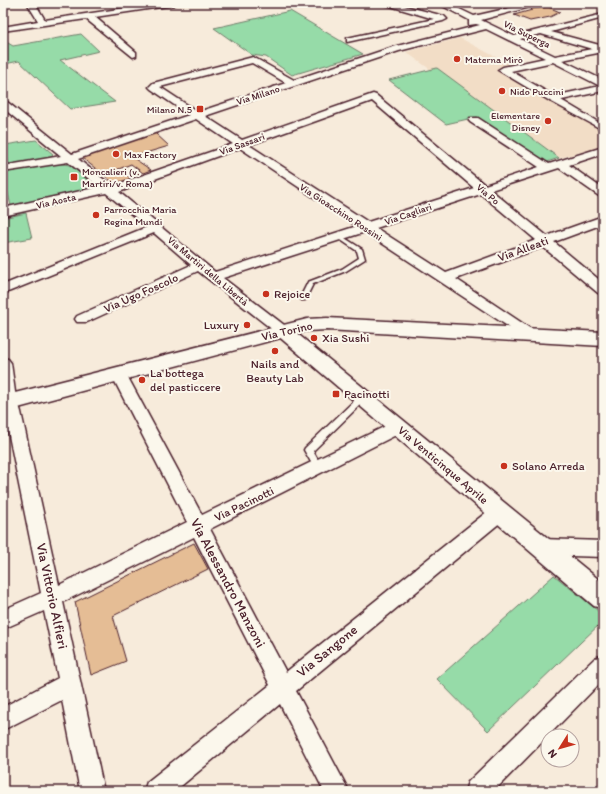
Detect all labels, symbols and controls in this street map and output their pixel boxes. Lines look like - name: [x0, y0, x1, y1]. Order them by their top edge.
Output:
- street label: Via Superga: [501, 17, 553, 51]
- place label: Materna Mirò: [465, 53, 523, 66]
- marker: Materna Mirò: [452, 54, 462, 64]
- street label: Via Milano: [235, 82, 281, 108]
- place label: Nido Puccini: [510, 85, 563, 98]
- marker: Nido Puccini: [497, 86, 507, 96]
- place label: Milano N.5: [147, 103, 192, 116]
- marker: Milano N.5: [195, 104, 205, 114]
- place label: Elementare Disney: [491, 109, 540, 134]
- marker: Elementare Disney: [543, 116, 553, 126]
- street label: Via Sassari: [218, 130, 266, 158]
- place label: Max Factory: [124, 148, 177, 161]
- marker: Max Factory: [111, 149, 121, 159]
- place label: Moncalieri (v. Martiri/v. Roma): [82, 165, 153, 190]
- marker: Moncalieri (v. Martiri/v. Roma): [69, 172, 79, 182]
- street label: Via Gioacchino Rossini: [297, 180, 385, 244]
- street label: Via Po: [474, 181, 502, 207]
- street label: Via Aosta: [35, 190, 78, 212]
- street label: Via Cagliari: [383, 200, 433, 228]
- place label: Parrocchia Maria Regina Mundi: [104, 203, 177, 228]
- marker: Parrocchia Maria Regina Mundi: [91, 210, 101, 220]
- street label: Via Martiri della Libertà: [165, 233, 252, 309]
- street label: Via Alleati: [496, 233, 550, 265]
- street label: Via Ugo Foscolo: [102, 270, 180, 316]
- place label: Rejoice: [274, 287, 310, 301]
- marker: Rejoice: [261, 289, 271, 299]
- place label: Luxury: [204, 318, 239, 332]
- street label: Via Torino: [260, 318, 314, 344]
- marker: Luxury: [242, 320, 252, 330]
- place label: Xia Sushi: [322, 331, 369, 345]
- marker: Xia Sushi: [309, 333, 319, 343]
- marker: Nails and Beauty Lab: [270, 346, 280, 356]
- place label: Nails and Beauty Lab: [246, 357, 304, 385]
- place label: La bottega del pasticcere: [150, 366, 221, 394]
- marker: La bottega del pasticcere: [137, 375, 147, 385]
- place label: Pacinotti: [344, 387, 390, 401]
- marker: Pacinotti: [331, 389, 341, 399]
- street label: Via Venticinque Aprile: [395, 423, 491, 507]
- place label: Solano Arreda: [512, 459, 585, 473]
- marker: Solano Arreda: [499, 461, 509, 471]
- street label: Via Pacinotti: [212, 484, 276, 524]
- street label: Via Alessandro Manzoni: [187, 516, 269, 650]
- street label: Via Vittorio Alfieri: [32, 541, 72, 651]
- street label: Via Sangone: [293, 621, 361, 681]
- north arrow: [540, 728, 580, 768]
- text: N: [545, 747, 560, 761]

